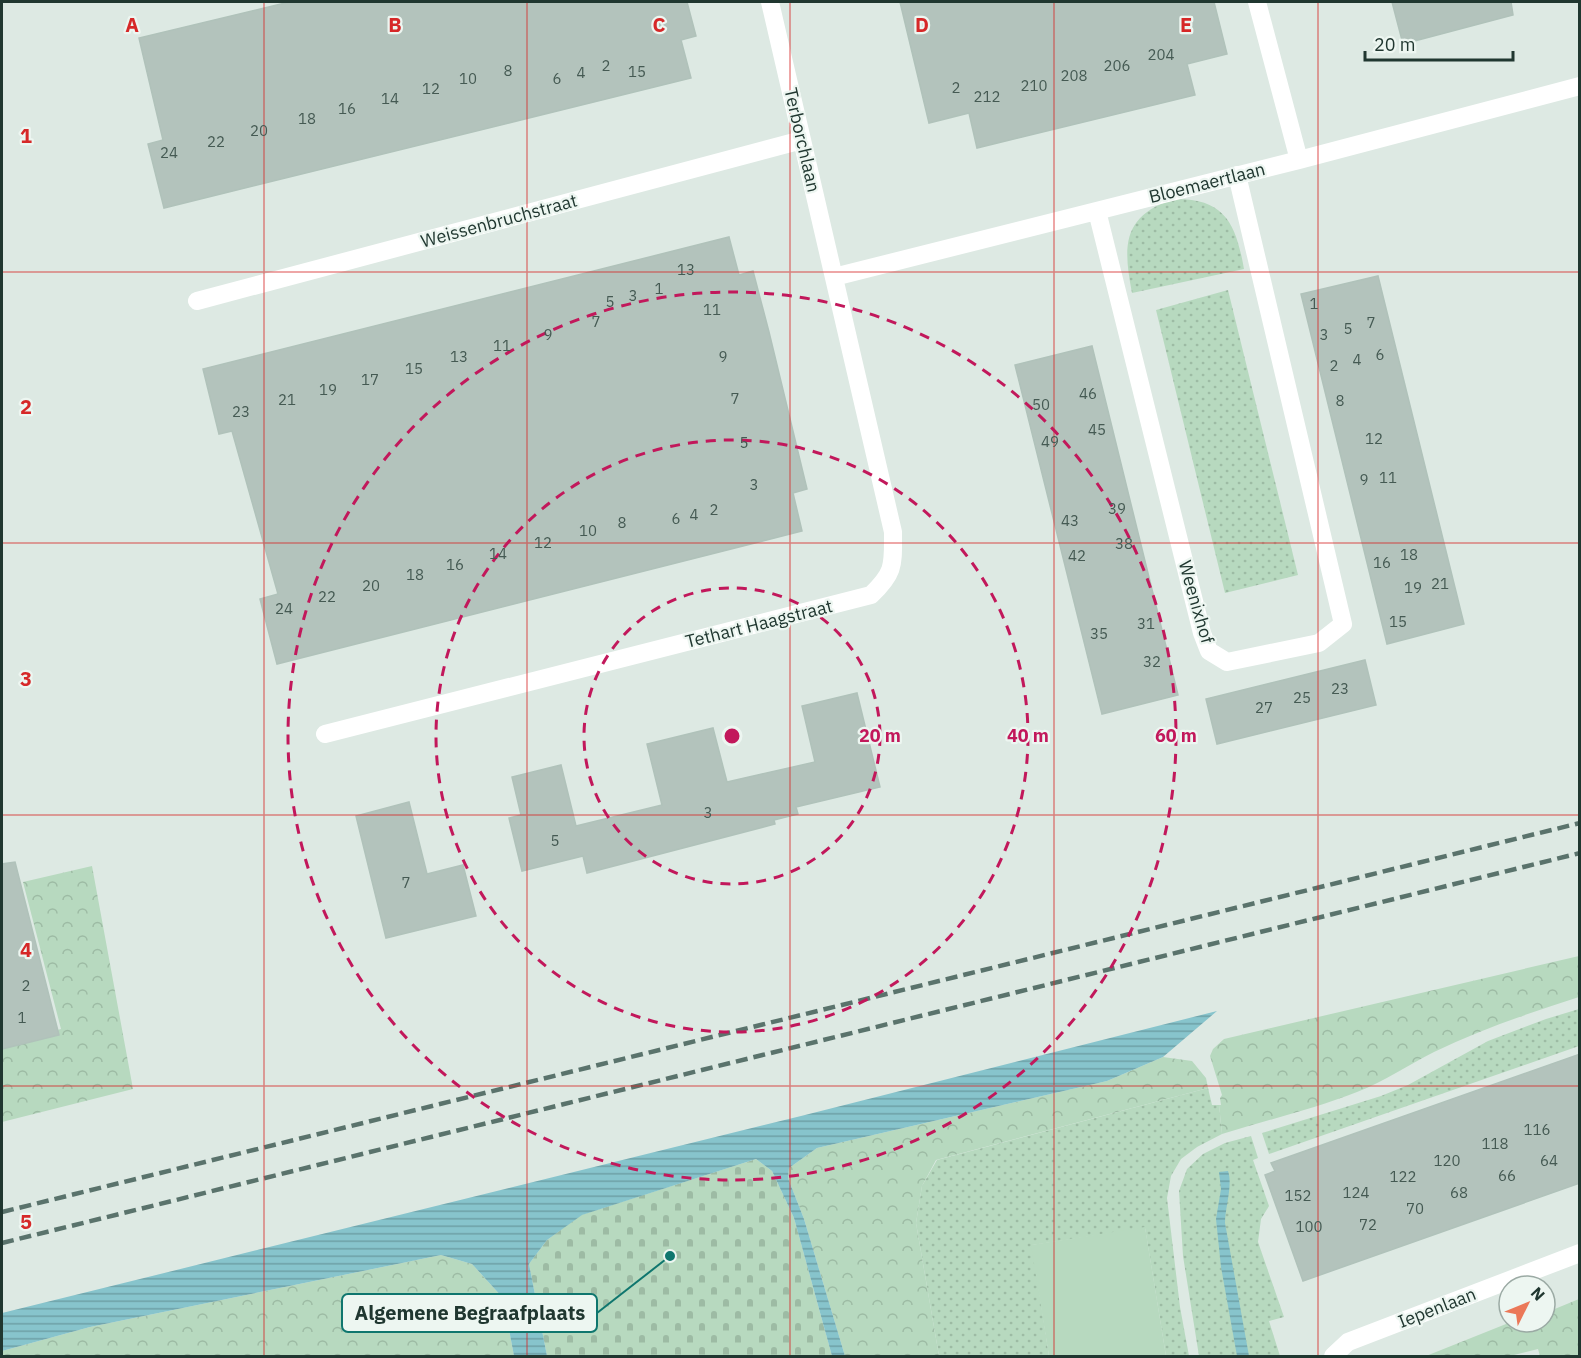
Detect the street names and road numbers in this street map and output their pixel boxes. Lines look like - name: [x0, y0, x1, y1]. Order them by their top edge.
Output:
- street label: Terborchlaan: [779, 86, 826, 194]
- street label: Bloemaertlaan: [1146, 157, 1267, 208]
- street label: Weissenbruchstraat: [418, 189, 580, 252]
- street label: Weenixhof: [1174, 558, 1219, 646]
- street label: Tethart Haagstraat: [683, 594, 835, 653]
- street label: Iepenlaan: [1394, 1282, 1479, 1333]

